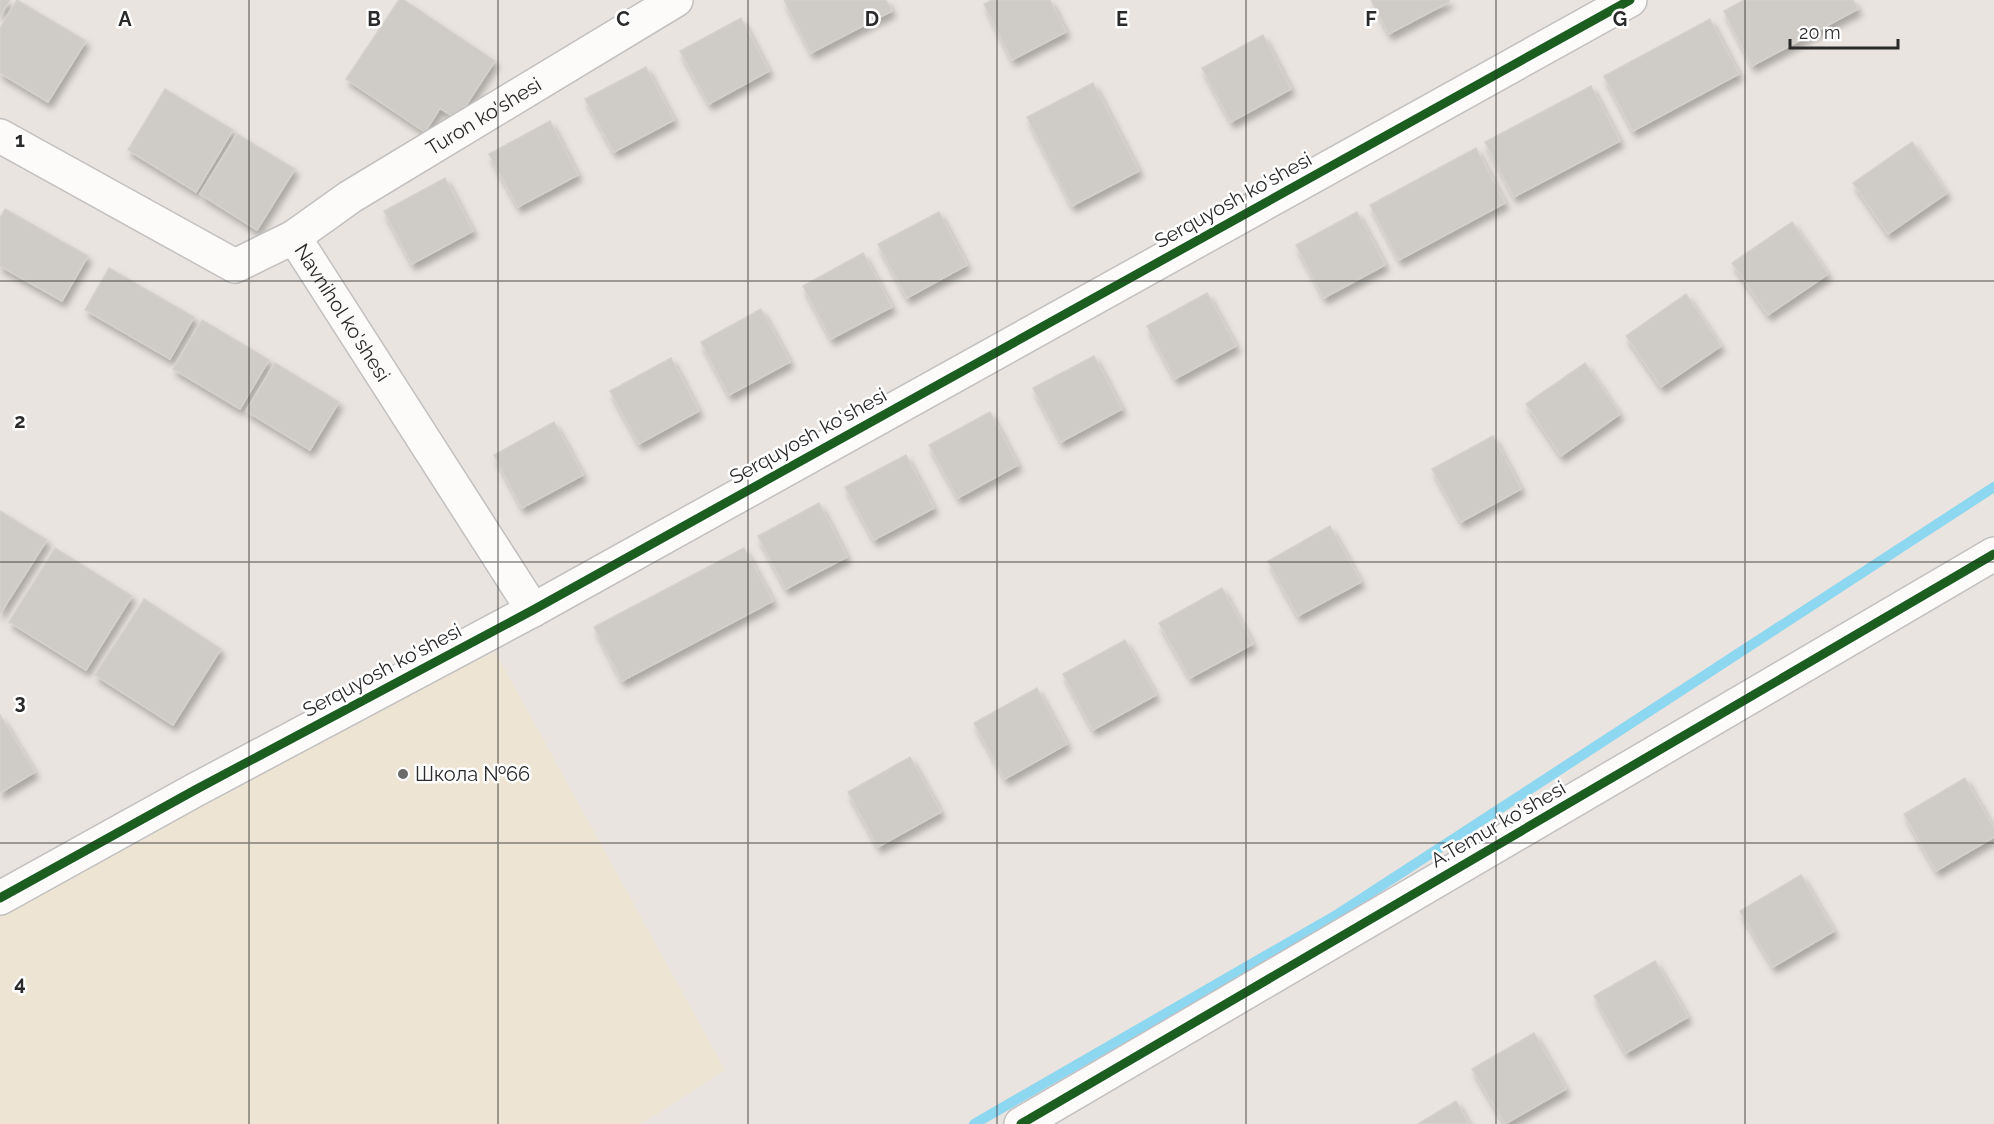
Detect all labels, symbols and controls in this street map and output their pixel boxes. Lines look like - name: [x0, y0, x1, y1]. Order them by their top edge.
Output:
- text: A: [118, 7, 132, 31]
- text: B: [367, 7, 381, 31]
- text: C: [616, 7, 630, 31]
- text: D: [865, 7, 879, 31]
- text: E: [1116, 7, 1128, 31]
- text: F: [1365, 7, 1377, 31]
- text: G: [1613, 7, 1627, 31]
- scale bar: [1790, 12, 1898, 50]
- text: 20 m: [1799, 22, 1841, 43]
- street label: Turon ko'shesi: [422, 72, 546, 160]
- text: 1: [15, 128, 25, 152]
- street label: Serquyosh ko'shesi: [1150, 147, 1316, 253]
- street label: Navnihol ko'shesi: [289, 239, 395, 386]
- street label: Serquyosh ko'shesi: [725, 383, 891, 489]
- text: 2: [14, 409, 26, 433]
- street label: Serquyosh ko'shesi: [299, 618, 465, 722]
- text: 3: [14, 690, 26, 714]
- place label: Школа №66: [415, 762, 530, 786]
- marker: Школа №66: [396, 767, 410, 781]
- street label: A.Temur ko'shesi: [1426, 776, 1570, 872]
- text: 4: [14, 971, 26, 995]

